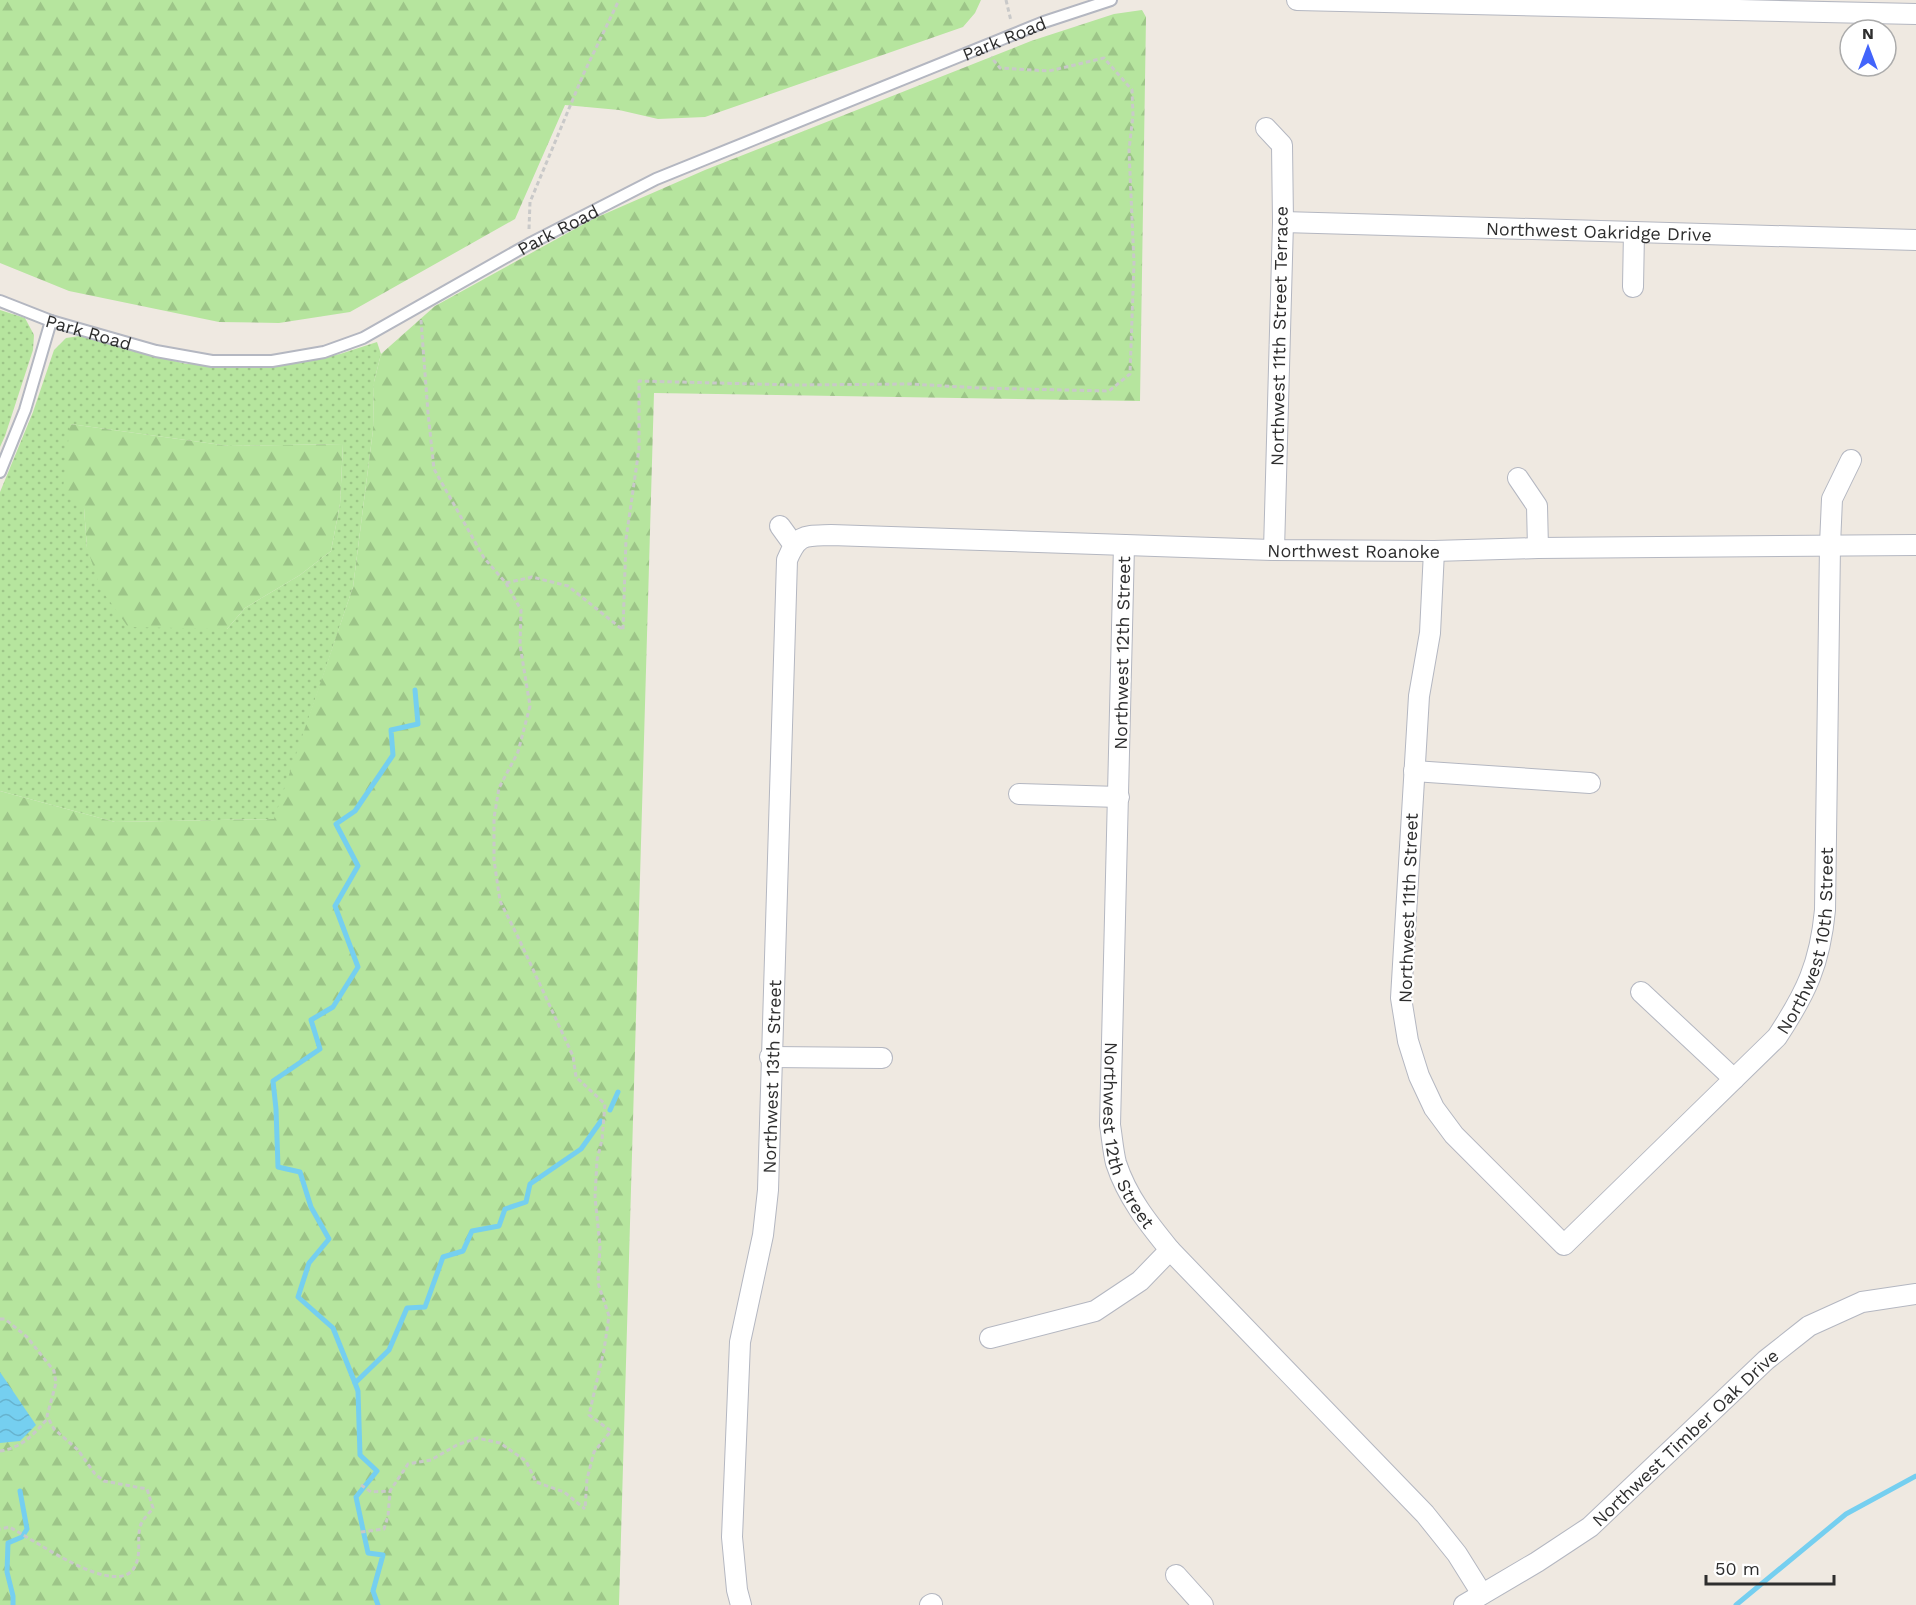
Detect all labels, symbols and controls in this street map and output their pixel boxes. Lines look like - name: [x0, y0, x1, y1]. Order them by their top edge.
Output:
- street label: Park Road: [959, 12, 1049, 64]
- north arrow: [1838, 18, 1898, 78]
- text: N: [1862, 24, 1874, 43]
- street label: Park Road: [513, 200, 602, 259]
- street label: Northwest 11th Street Terrace: [1266, 206, 1292, 466]
- street label: Northwest Oakridge Drive: [1486, 217, 1712, 245]
- street label: Park Road: [43, 310, 134, 354]
- street label: Northwest Roanoke: [1267, 539, 1440, 562]
- street label: Northwest 12th Street: [1110, 556, 1134, 750]
- street label: Northwest 11th Street: [1394, 812, 1422, 1003]
- street label: Northwest 10th Street: [1771, 847, 1836, 1038]
- street label: Northwest 13th Street: [758, 979, 785, 1174]
- street label: Northwest 12th Street: [1099, 1042, 1160, 1233]
- street label: Northwest Timber Oak Drive: [1587, 1344, 1782, 1530]
- scale bar: [1706, 1548, 1834, 1586]
- text: 50 m: [1715, 1558, 1760, 1579]

